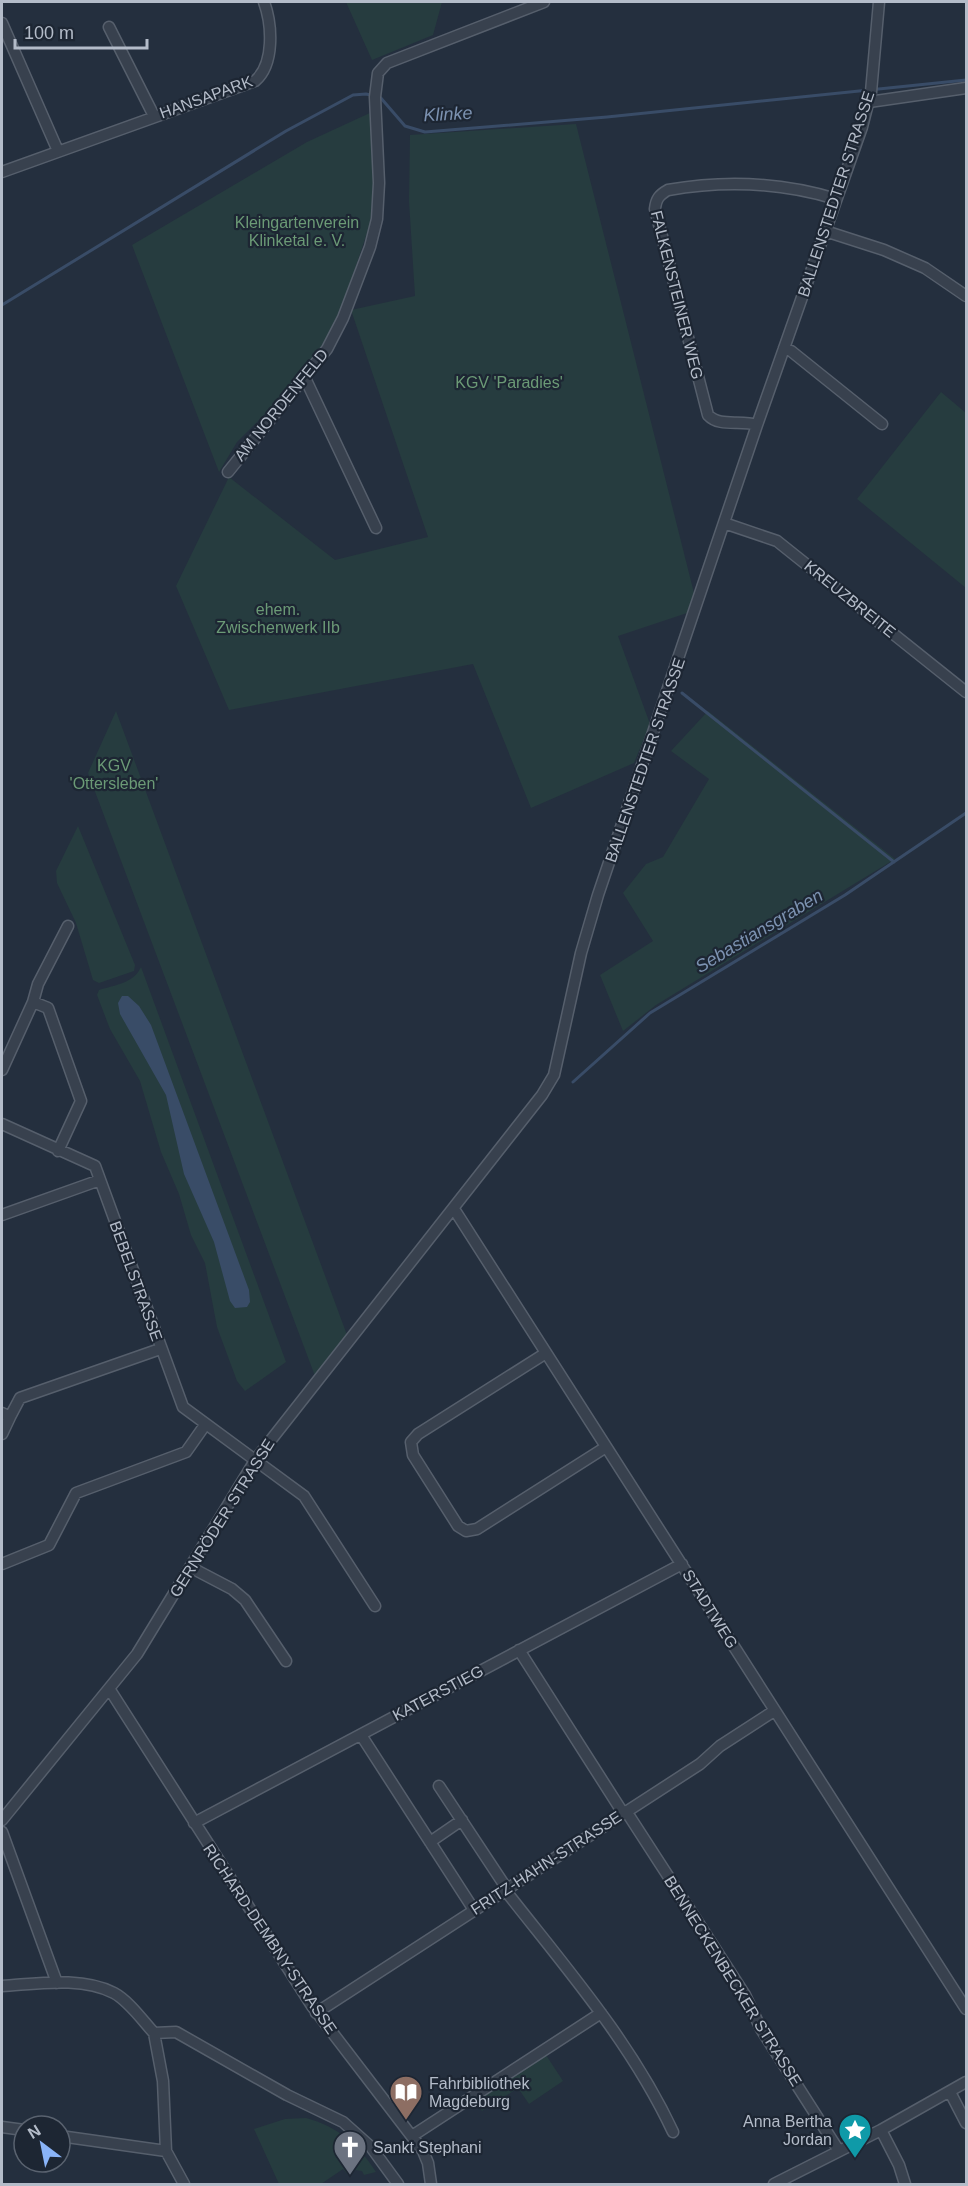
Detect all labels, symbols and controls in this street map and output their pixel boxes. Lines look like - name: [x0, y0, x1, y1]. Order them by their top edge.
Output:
- scale bar: [15, 12, 147, 50]
- text: 100 m: [24, 23, 74, 43]
- street label: HANSAPARK: [157, 72, 255, 122]
- street label: BALLENSTEDTER STRASSE: [795, 89, 877, 299]
- water label: Klinke: [423, 103, 473, 125]
- street label: FALKENSTEINER WEG: [648, 209, 706, 381]
- park label: Kleingartenverein Klinketal e. V.: [235, 214, 359, 249]
- street label: AM NORDENFELD: [231, 346, 331, 464]
- park label: KGV 'Paradies': [455, 374, 563, 391]
- street label: KREUZBREITE: [801, 557, 899, 641]
- park label: ehem. Zwischenwerk IIb: [216, 601, 340, 636]
- street label: BALLENSTEDTER STRASSE: [602, 656, 688, 864]
- park label: KGV 'Ottersleben': [70, 757, 158, 792]
- water label: Sebastiansgraben: [692, 885, 826, 977]
- street label: BEBELSTRASSE: [106, 1219, 166, 1343]
- street label: GERNRÖDER STRASSE: [166, 1436, 278, 1600]
- street label: STADTWEG: [679, 1567, 741, 1651]
- street label: KATERSTIEG: [390, 1662, 486, 1724]
- street label: FRITZ-HAHN-STRASSE: [468, 1808, 624, 1918]
- street label: RICHARD-DEMBNY-STRASSE: [200, 1841, 340, 2037]
- street label: BENNECKENBECKER STRASSE: [661, 1873, 805, 2089]
- library icon: Fahrbibliothek Magdeburg: [388, 2074, 424, 2121]
- place label: Fahrbibliothek Magdeburg: [429, 2075, 531, 2110]
- place icon: Anna Bertha Jordan: [837, 2112, 873, 2159]
- place label: Anna Bertha Jordan: [743, 2113, 832, 2148]
- north arrow: [12, 2114, 72, 2174]
- text: N: [25, 2121, 44, 2142]
- church icon: Sankt Stephani: [332, 2129, 368, 2176]
- place label: Sankt Stephani: [373, 2139, 482, 2156]

